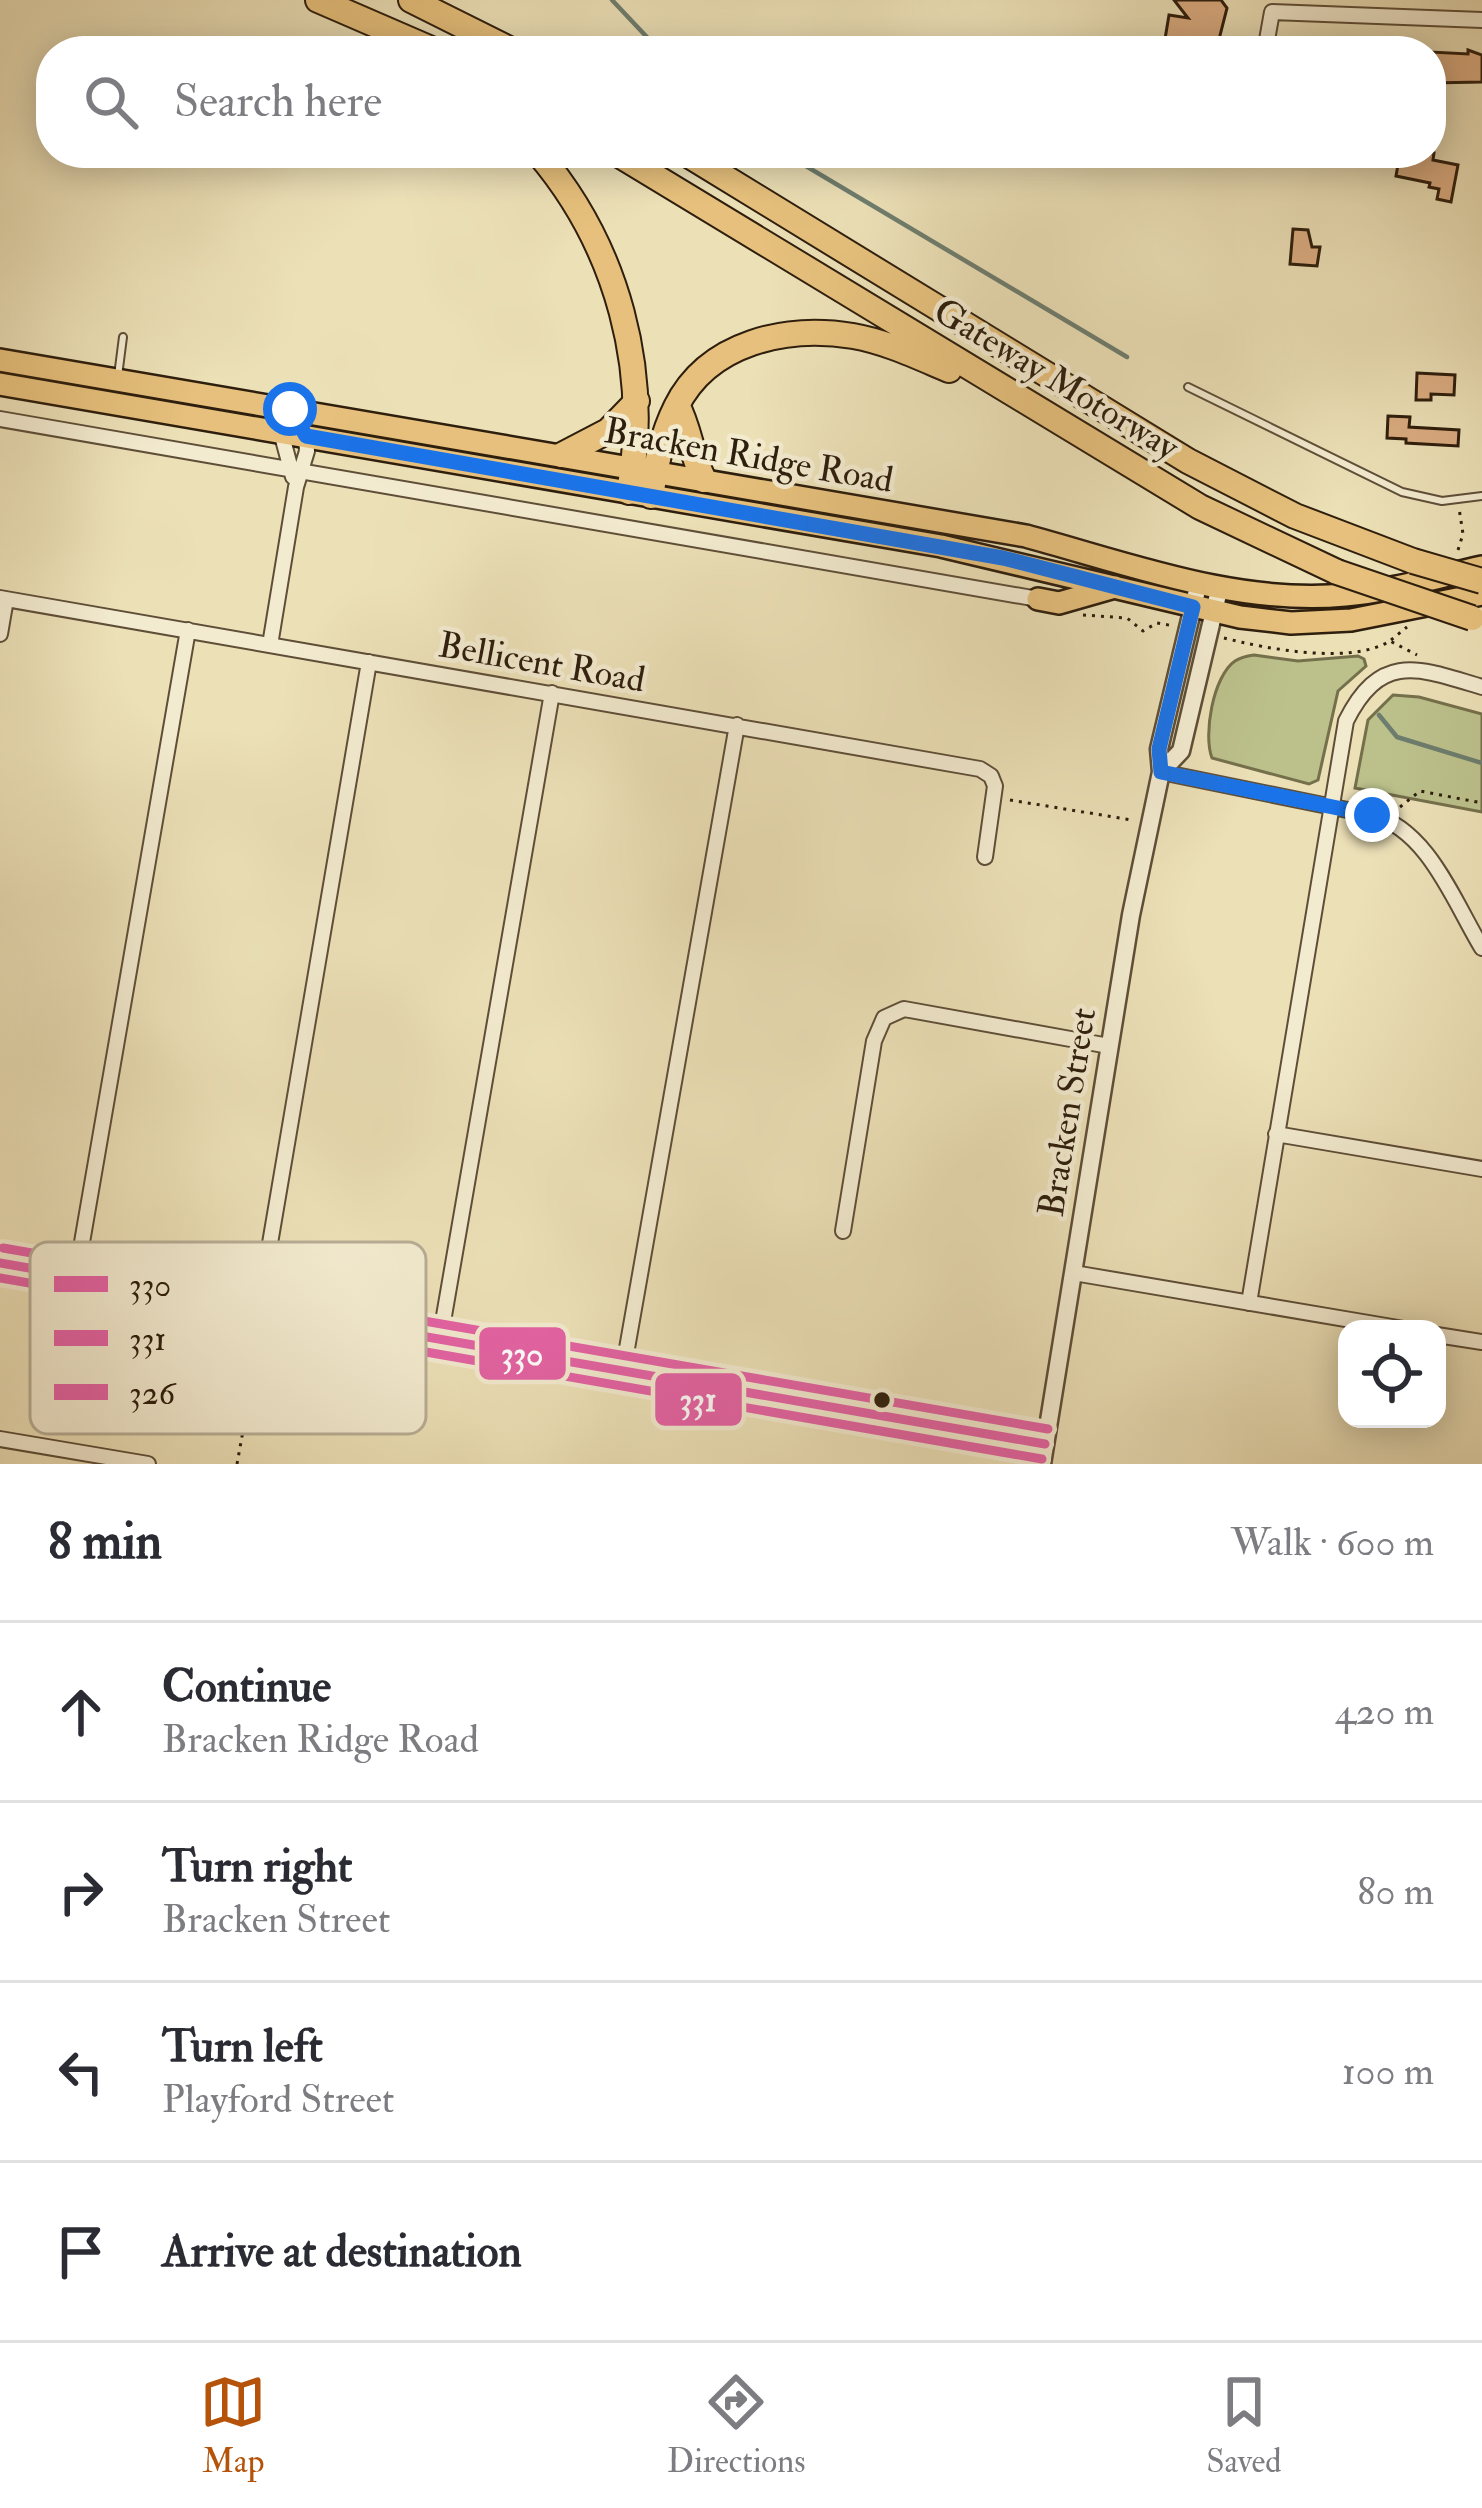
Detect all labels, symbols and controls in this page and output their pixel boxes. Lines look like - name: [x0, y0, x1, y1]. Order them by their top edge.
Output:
- search box: [36, 36, 1446, 168]
- icon: search: [78, 69, 144, 135]
- text: Search here: [174, 74, 382, 130]
- street label: Gateway Motorway: [926, 288, 1188, 471]
- route start: [263, 382, 317, 436]
- street label: Bracken Ridge Road: [601, 408, 897, 503]
- street label: Bellicent Road: [435, 622, 649, 703]
- route end: [1345, 788, 1399, 842]
- street label: Bracken Street: [1029, 1005, 1106, 1220]
- legend: [30, 1242, 426, 1434]
- text: 330: [129, 1265, 171, 1306]
- text: 331: [129, 1319, 166, 1360]
- map controls: [1338, 1320, 1446, 1428]
- button: locate: [1338, 1320, 1446, 1428]
- line badge: 330: [477, 1325, 568, 1382]
- text: 330: [501, 1334, 543, 1375]
- line badge: 331: [653, 1371, 744, 1428]
- text: 326: [129, 1373, 177, 1414]
- text: 331: [679, 1380, 717, 1421]
- unlabelled marker: [871, 1389, 893, 1411]
- text: 8 min: [48, 1510, 162, 1574]
- text: Walk · 600 m: [1231, 1518, 1434, 1567]
- text: Continue: [162, 1659, 331, 1715]
- icon: ahead: [48, 1679, 114, 1745]
- text: 420 m: [1335, 1687, 1434, 1736]
- text: Bracken Ridge Road: [162, 1715, 479, 1764]
- text: Turn right: [162, 1839, 352, 1895]
- icon: right: [48, 1859, 114, 1925]
- text: 80 m: [1357, 1867, 1434, 1916]
- text: Bracken Street: [162, 1895, 390, 1944]
- text: Turn left: [162, 2019, 323, 2075]
- icon: left: [48, 2039, 114, 2105]
- text: 100 m: [1342, 2047, 1434, 2096]
- text: Playford Street: [162, 2075, 395, 2124]
- icon: arrive: [48, 2219, 114, 2285]
- text: Arrive at destination: [162, 2224, 522, 2280]
- tab: Map: [200, 2369, 266, 2482]
- tab: Directions: [667, 2369, 806, 2482]
- tab: Saved: [1206, 2369, 1282, 2482]

